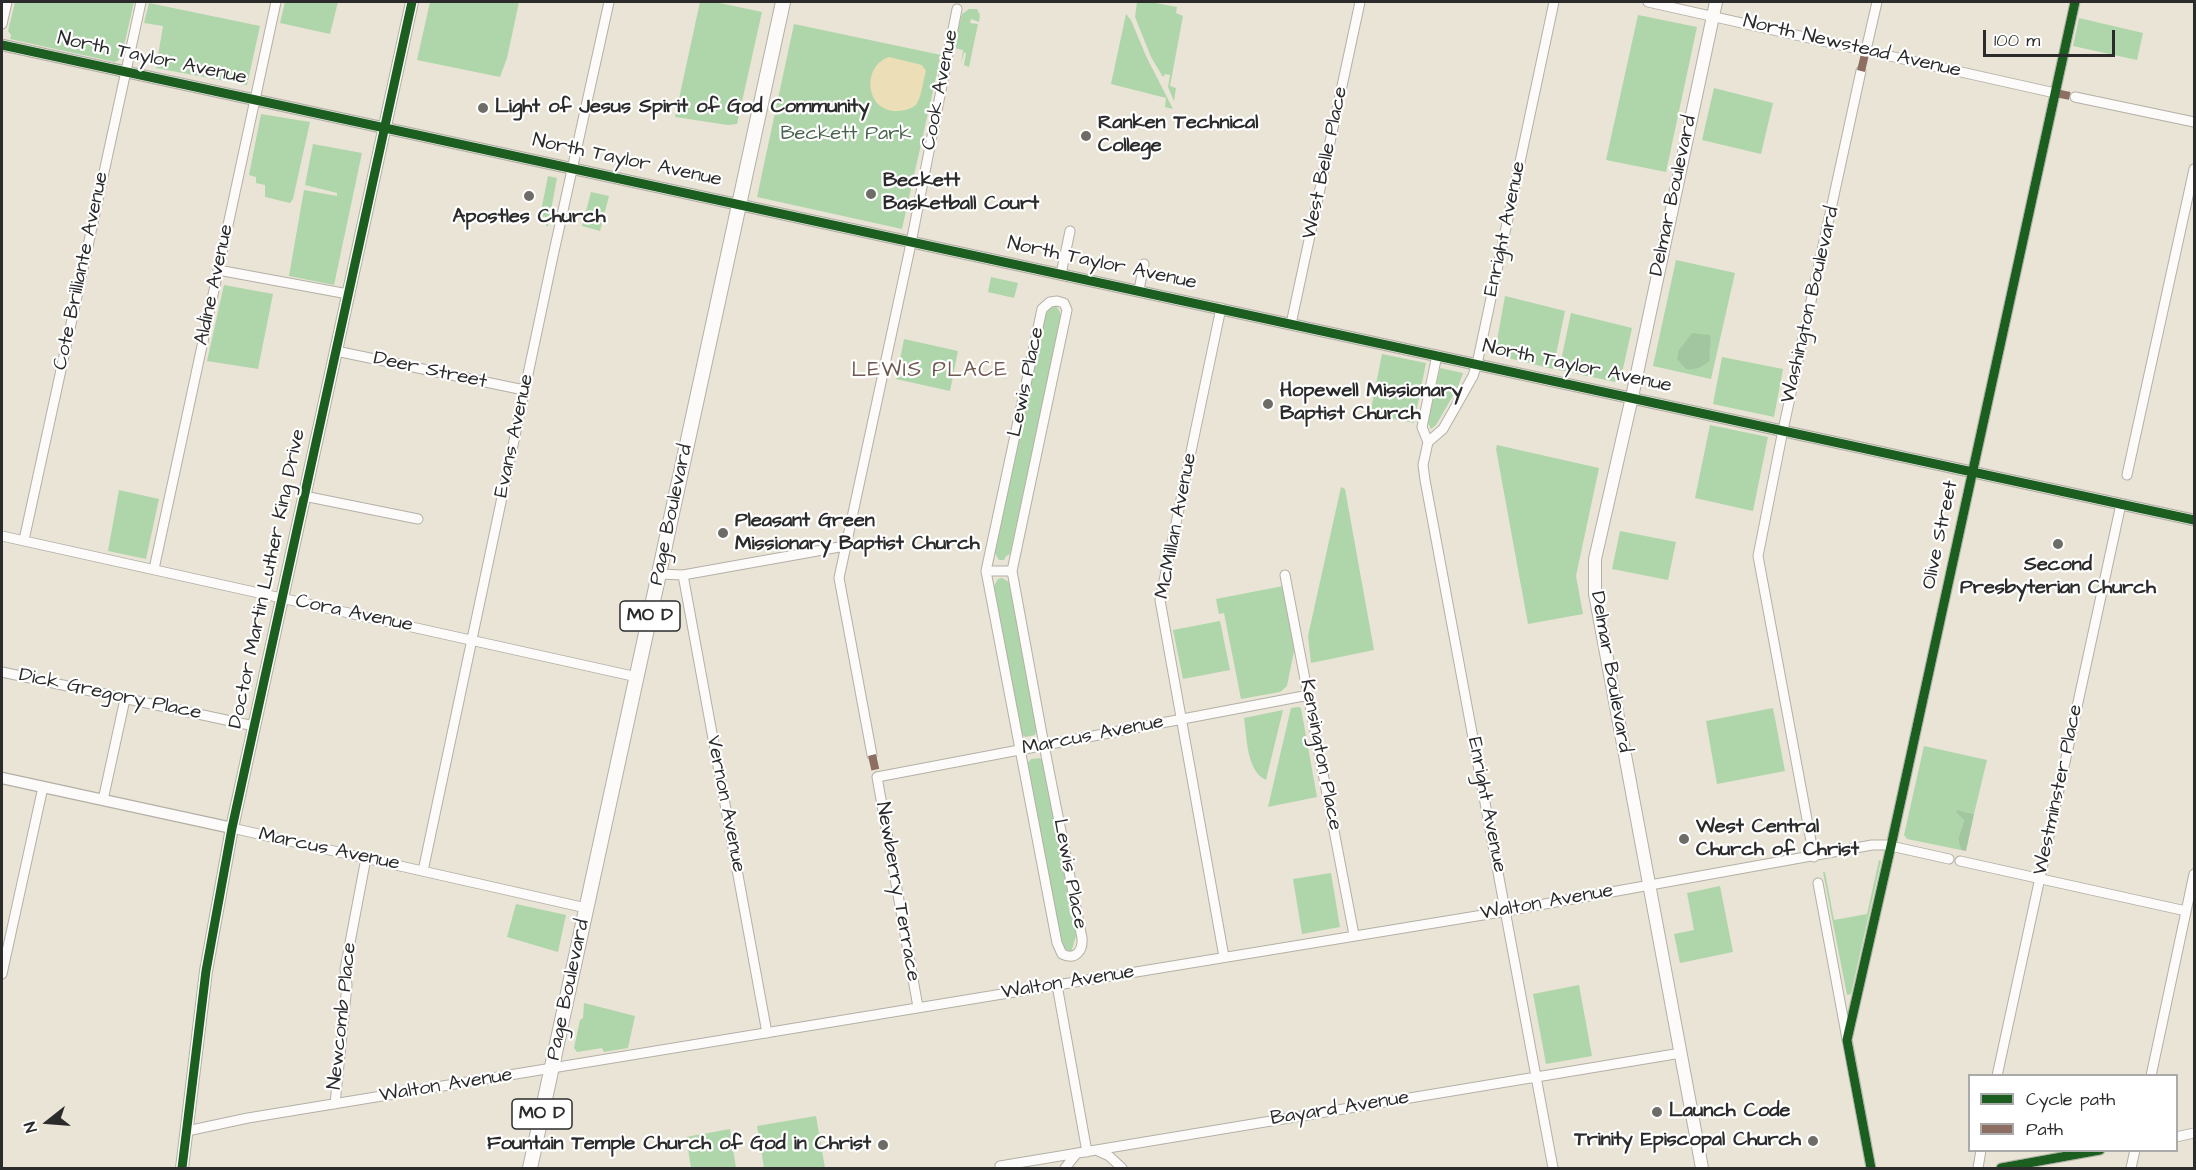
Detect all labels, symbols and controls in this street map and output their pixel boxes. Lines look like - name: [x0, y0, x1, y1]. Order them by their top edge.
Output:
- street label: North Newstead Avenue: [1741, 10, 1963, 84]
- scale bar: [1986, 18, 2118, 56]
- street label: North Taylor Avenue: [55, 27, 249, 91]
- street label: Cook Avenue: [918, 28, 964, 152]
- text: 100 m: [1994, 28, 2040, 53]
- street label: West Belle Place: [1298, 84, 1354, 242]
- place label: Light of Jesus Spirit of God Community: [495, 96, 869, 120]
- marker: Light of Jesus Spirit of God Community: [476, 101, 490, 115]
- place label: Ranken Technical College: [1098, 112, 1258, 159]
- street label: Delmar Boulevard: [1645, 114, 1703, 278]
- park label: Beckett Park: [780, 123, 912, 147]
- street label: North Taylor Avenue: [530, 129, 724, 193]
- marker: Ranken Technical College: [1079, 129, 1093, 143]
- street label: Enright Avenue: [1480, 159, 1532, 299]
- street label: Cote Brilliante Avenue: [49, 170, 115, 372]
- place label: Beckett Basketball Court: [883, 170, 1039, 217]
- marker: Beckett Basketball Court: [864, 187, 878, 201]
- marker: Apostles Church: [522, 189, 536, 203]
- street label: Washington Boulevard: [1777, 204, 1845, 406]
- place label: Apostles Church: [452, 206, 606, 230]
- street label: Aldine Avenue: [190, 222, 240, 348]
- street label: North Taylor Avenue: [1005, 232, 1199, 296]
- street label: Lewis Place: [1004, 325, 1050, 439]
- street label: North Taylor Avenue: [1480, 335, 1674, 399]
- street label: Deer Street: [371, 347, 489, 395]
- district label: LEWIS PLACE: [852, 359, 1008, 385]
- street label: Evans Avenue: [490, 372, 540, 500]
- place label: Hopewell Missionary Baptist Church: [1280, 380, 1463, 427]
- marker: Hopewell Missionary Baptist Church: [1261, 397, 1275, 411]
- street label: Doctor Martin Luther King Drive: [224, 427, 312, 731]
- street label: Page Boulevard: [645, 442, 699, 588]
- street label: McMillan Avenue: [1151, 451, 1203, 601]
- street label: Olive Street: [1918, 478, 1964, 592]
- place label: Pleasant Green Missionary Baptist Church: [735, 510, 980, 557]
- marker: Pleasant Green Missionary Baptist Church: [716, 526, 730, 540]
- marker: Second Presbyterian Church: [2051, 537, 2065, 551]
- place label: Second Presbyterian Church: [1960, 554, 2156, 601]
- street label: Cora Avenue: [293, 590, 415, 638]
- street label: Delmar Boulevard: [1584, 590, 1636, 754]
- road number: MO D: [620, 601, 680, 631]
- street label: Dick Gregory Place: [17, 664, 203, 726]
- street label: Kensington Place: [1294, 678, 1346, 832]
- street label: Westminster Place: [2029, 702, 2089, 878]
- street label: Marcus Avenue: [1020, 711, 1166, 761]
- street label: Vernon Avenue: [700, 734, 750, 874]
- street label: Enright Avenue: [1461, 735, 1511, 875]
- street label: Newberry Terrace: [869, 800, 925, 984]
- place label: West Central Church of Christ: [1696, 816, 1859, 863]
- street label: Lewis Place: [1047, 817, 1091, 931]
- street label: Marcus Avenue: [256, 823, 402, 877]
- marker: West Central Church of Christ: [1677, 832, 1691, 846]
- street label: Walton Avenue: [1479, 880, 1615, 926]
- street label: Page Boulevard: [542, 917, 596, 1063]
- street label: Newcomb Place: [323, 941, 363, 1091]
- street label: Walton Avenue: [1000, 961, 1136, 1005]
- street label: Walton Avenue: [378, 1064, 514, 1108]
- legend: [1968, 1074, 2178, 1152]
- street label: Bayard Avenue: [1269, 1086, 1411, 1132]
- text: Cycle path: [2026, 1087, 2115, 1112]
- north arrow: [18, 1092, 78, 1152]
- road number: MO D: [512, 1099, 572, 1129]
- place label: Launch Code: [1669, 1100, 1790, 1124]
- marker: Launch Code: [1650, 1105, 1664, 1119]
- text: Path: [2026, 1117, 2063, 1142]
- text: N: [19, 1119, 43, 1135]
- place label: Trinity Episcopal Church: [1574, 1129, 1801, 1153]
- place label: Fountain Temple Church of God in Christ: [487, 1133, 871, 1157]
- marker: Trinity Episcopal Church: [1806, 1134, 1820, 1148]
- marker: Fountain Temple Church of God in Christ: [876, 1138, 890, 1152]

